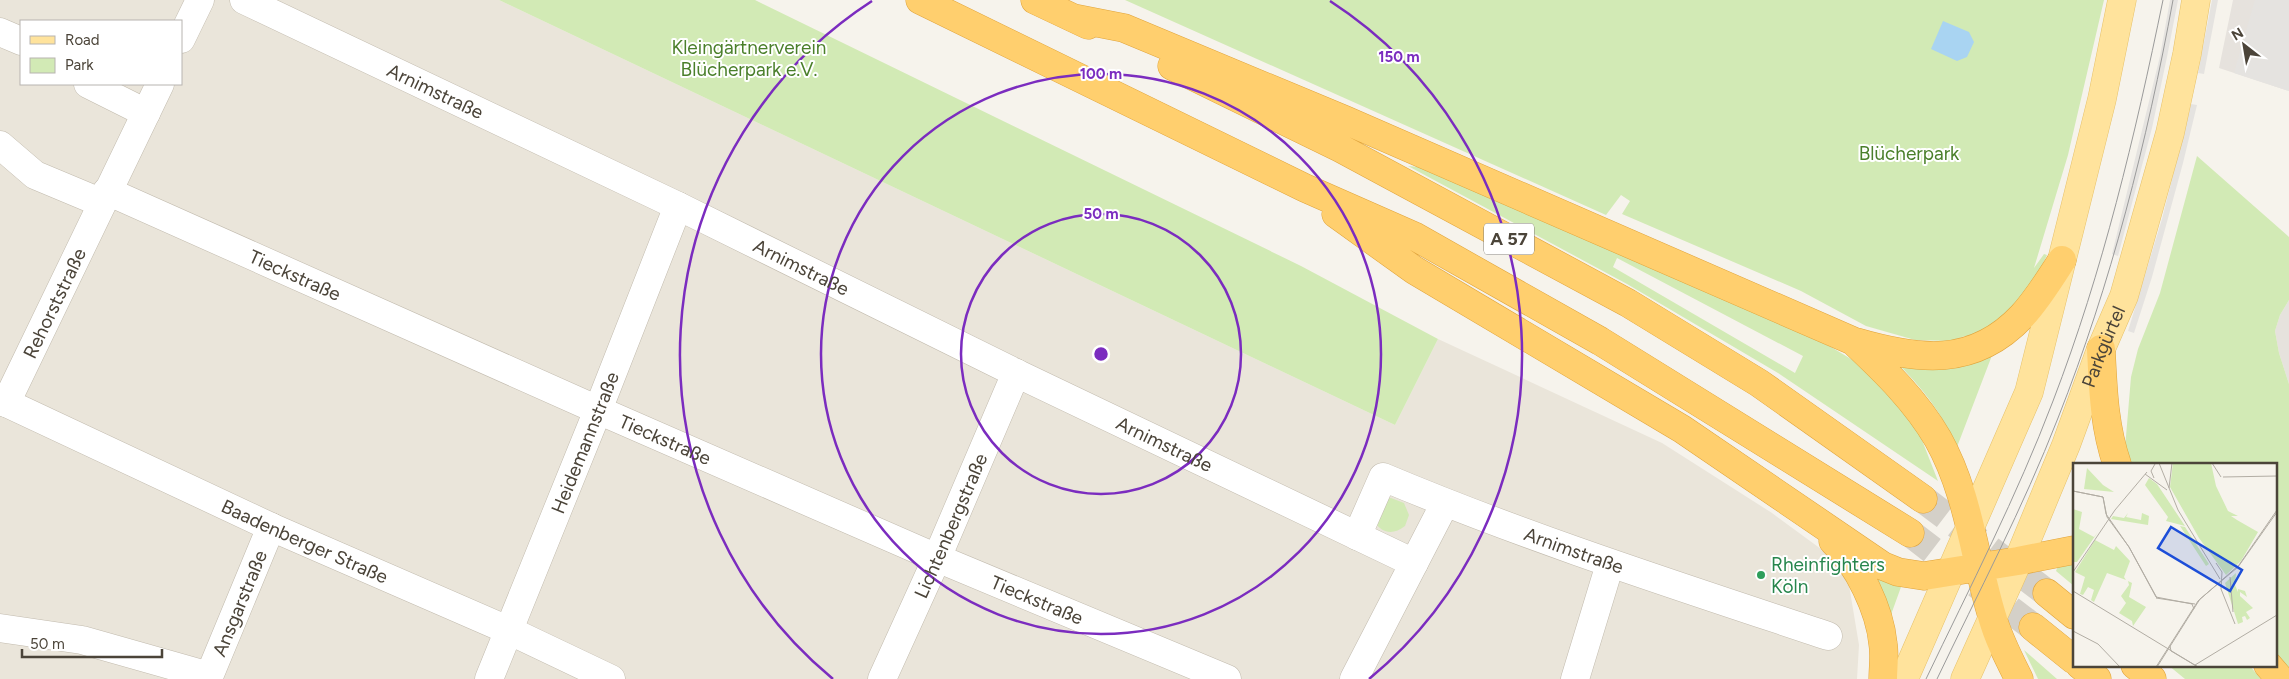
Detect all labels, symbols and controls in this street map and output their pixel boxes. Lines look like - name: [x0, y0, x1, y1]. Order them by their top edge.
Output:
- legend: [20, 20, 182, 85]
- north arrow: [2219, 20, 2269, 70]
- text: N: [2229, 24, 2247, 44]
- text: Road: [65, 31, 100, 49]
- park label: Kleingärtnerverein Blücherpark e.V.: [672, 36, 826, 81]
- text: 150 m: [1378, 48, 1420, 66]
- text: Park: [65, 56, 94, 74]
- street label: Arnimstraße: [383, 59, 487, 124]
- text: 100 m: [1080, 65, 1122, 83]
- park label: Blücherpark: [1859, 142, 1960, 165]
- text: 50 m: [1083, 205, 1119, 223]
- road number: A 57: [1484, 223, 1534, 254]
- street label: Arnimstraße: [750, 234, 853, 301]
- street label: Rehorststraße: [18, 244, 91, 362]
- street label: Tieckstraße: [245, 245, 344, 306]
- street label: Parkgürtel: [2077, 303, 2130, 391]
- centre of rings: [1092, 345, 1110, 363]
- street label: Heidemannstraße: [546, 369, 624, 517]
- street label: Tieckstraße: [616, 410, 715, 470]
- street label: Arnimstraße: [1113, 412, 1216, 477]
- street label: Lichtenbergstraße: [909, 450, 992, 602]
- inset map: [2073, 463, 2276, 666]
- street label: Baadenberger Straße: [218, 494, 392, 589]
- street label: Arnimstraße: [1521, 522, 1627, 579]
- street label: Ansgarstraße: [208, 547, 272, 660]
- place label: Rheinfighters Köln: [1771, 553, 1885, 598]
- marker: Rheinfighters Köln: [1755, 569, 1767, 581]
- street label: Tieckstraße: [987, 571, 1087, 630]
- scale bar: [22, 626, 162, 658]
- text: 50 m: [30, 635, 65, 653]

